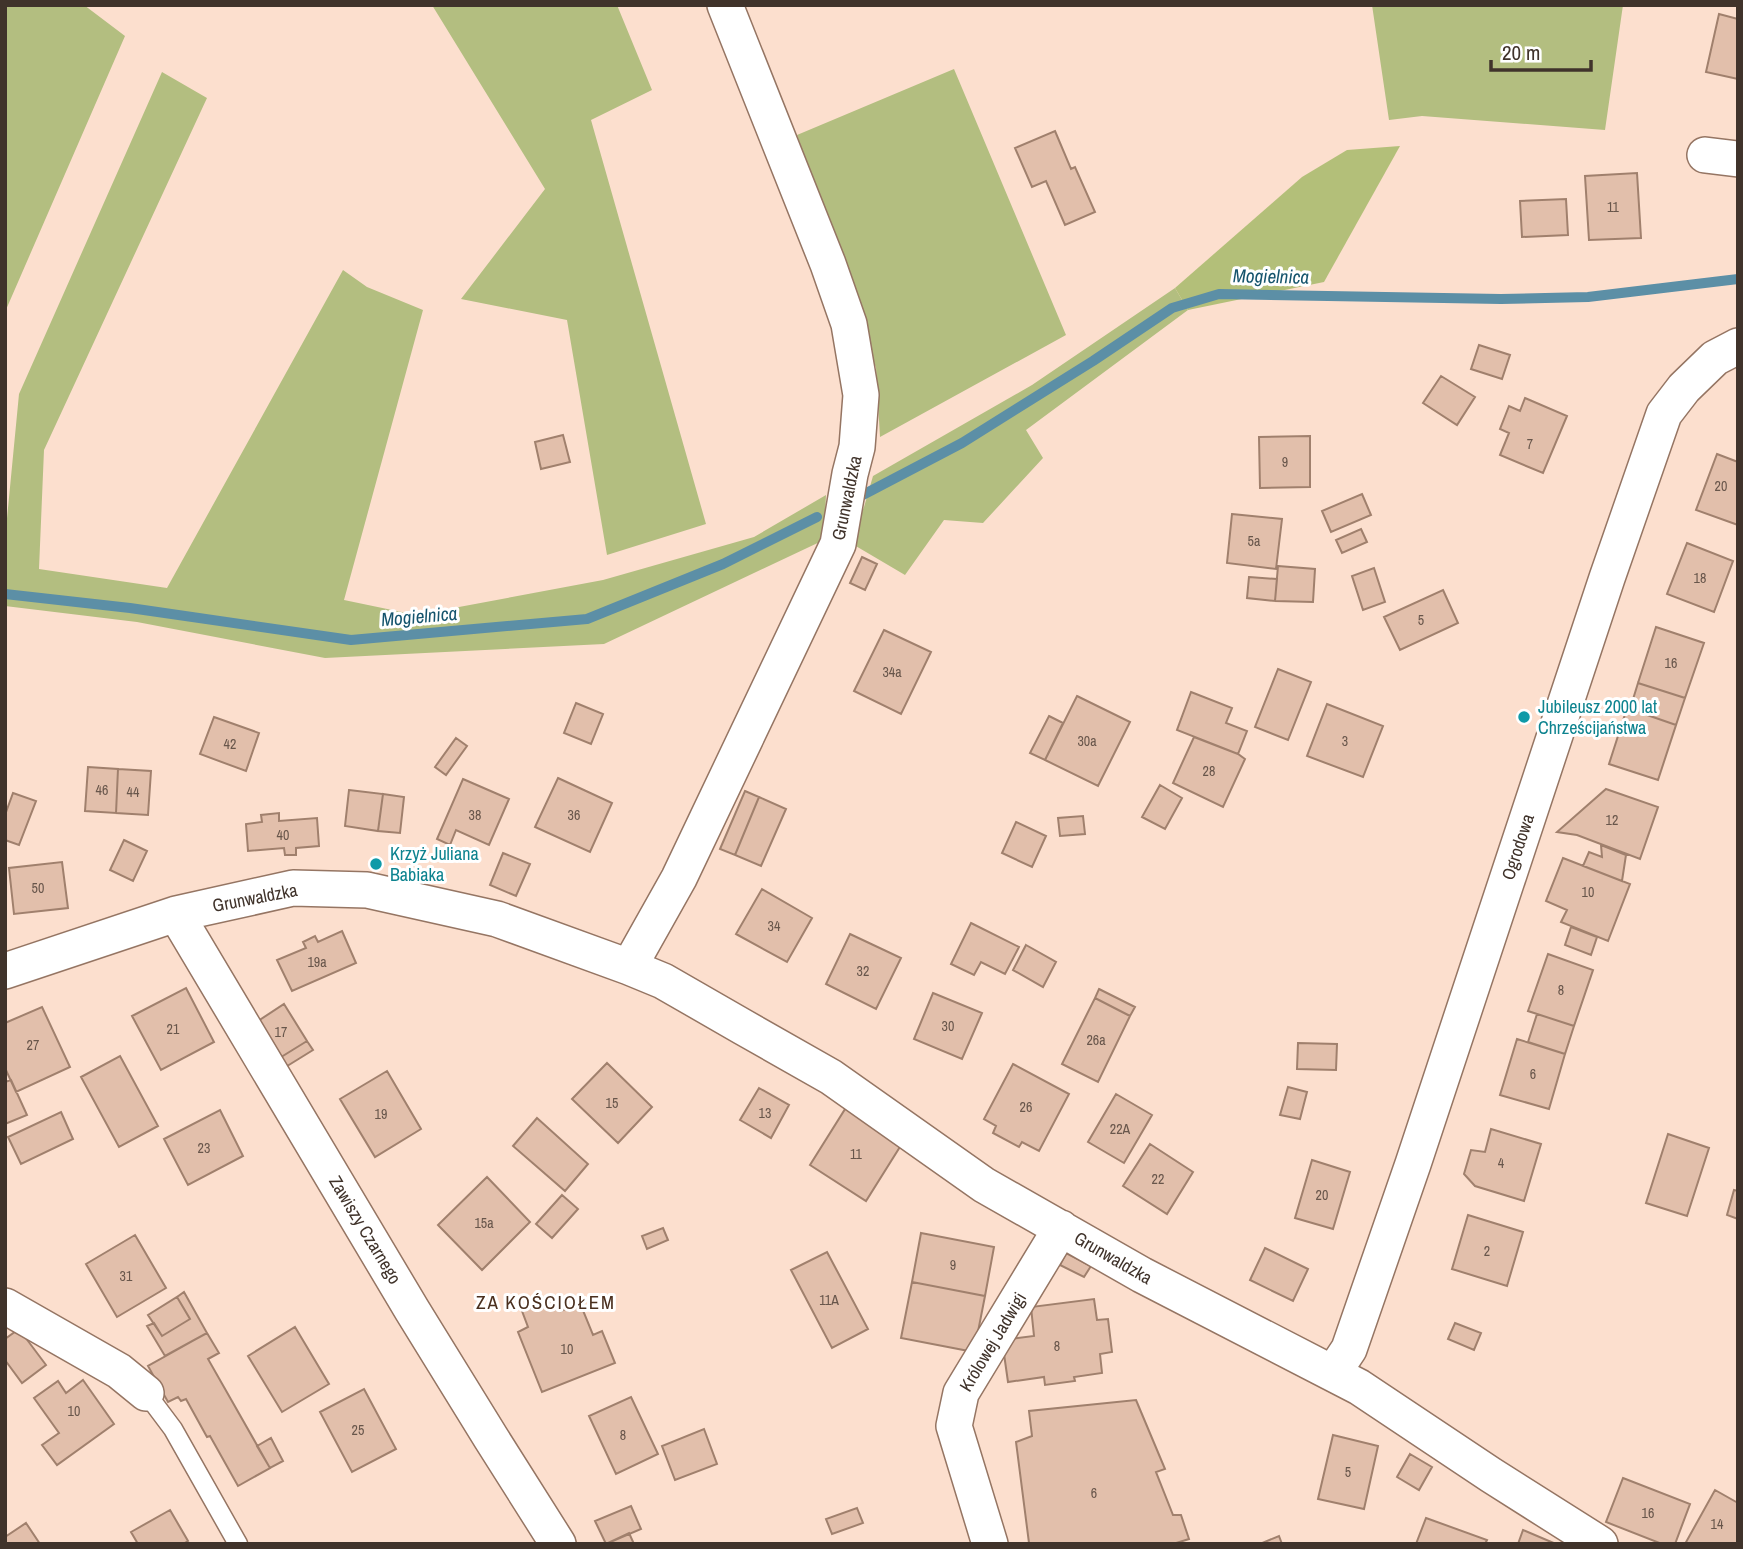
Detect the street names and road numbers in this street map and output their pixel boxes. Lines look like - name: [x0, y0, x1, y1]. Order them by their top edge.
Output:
- street label: Grunwaldzka: [825, 453, 868, 543]
- street label: Ogrodowa: [1495, 811, 1540, 883]
- street label: Grunwaldzka: [210, 877, 300, 918]
- street label: Zawiszy Czarnego: [323, 1171, 408, 1289]
- street label: Grunwaldzka: [1070, 1225, 1157, 1290]
- street label: Królowej Jadwigi: [953, 1287, 1032, 1396]

